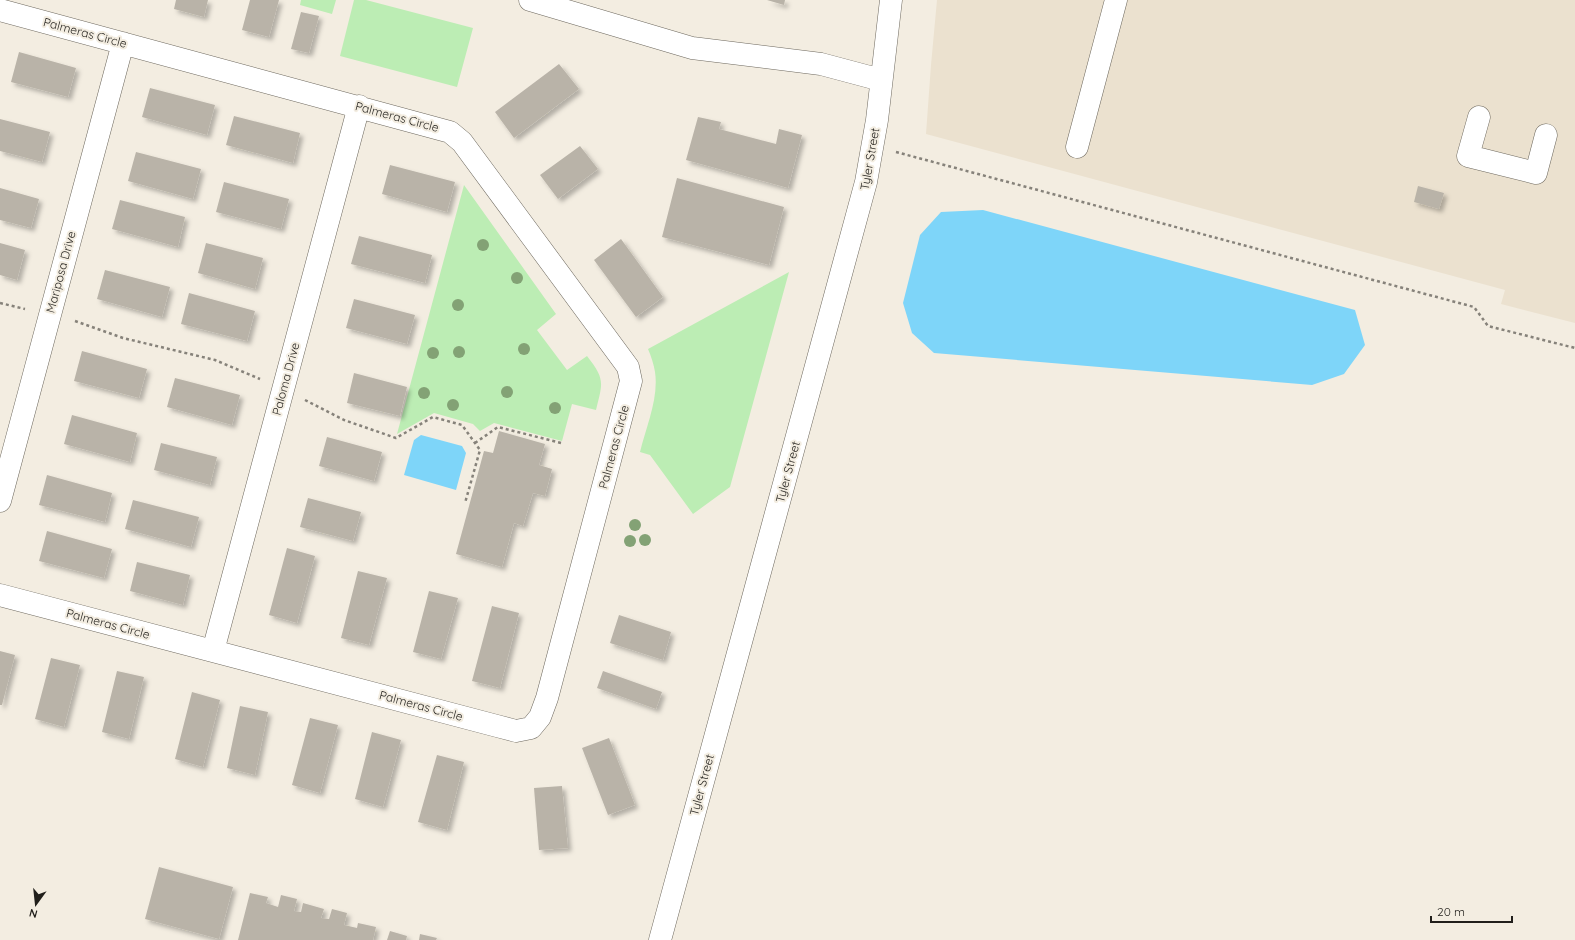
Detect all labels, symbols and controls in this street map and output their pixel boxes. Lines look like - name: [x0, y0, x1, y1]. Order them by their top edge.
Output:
- street label: Palmeras Circle: [42, 14, 129, 51]
- street label: Palmeras Circle: [354, 98, 441, 135]
- street label: Tyler Street: [857, 127, 882, 191]
- street label: Mariposa Drive: [42, 229, 79, 314]
- street label: Paloma Drive: [269, 341, 302, 417]
- street label: Palmeras Circle: [595, 403, 632, 490]
- street label: Tyler Street: [772, 439, 803, 504]
- street label: Palmeras Circle: [65, 605, 152, 642]
- street label: Palmeras Circle: [378, 687, 465, 724]
- street label: Tyler Street: [686, 752, 717, 817]
- north arrow: [16, 884, 56, 924]
- scale bar: [1431, 898, 1512, 924]
- text: 20 m: [1437, 904, 1465, 919]
- text: N: [28, 906, 39, 921]

